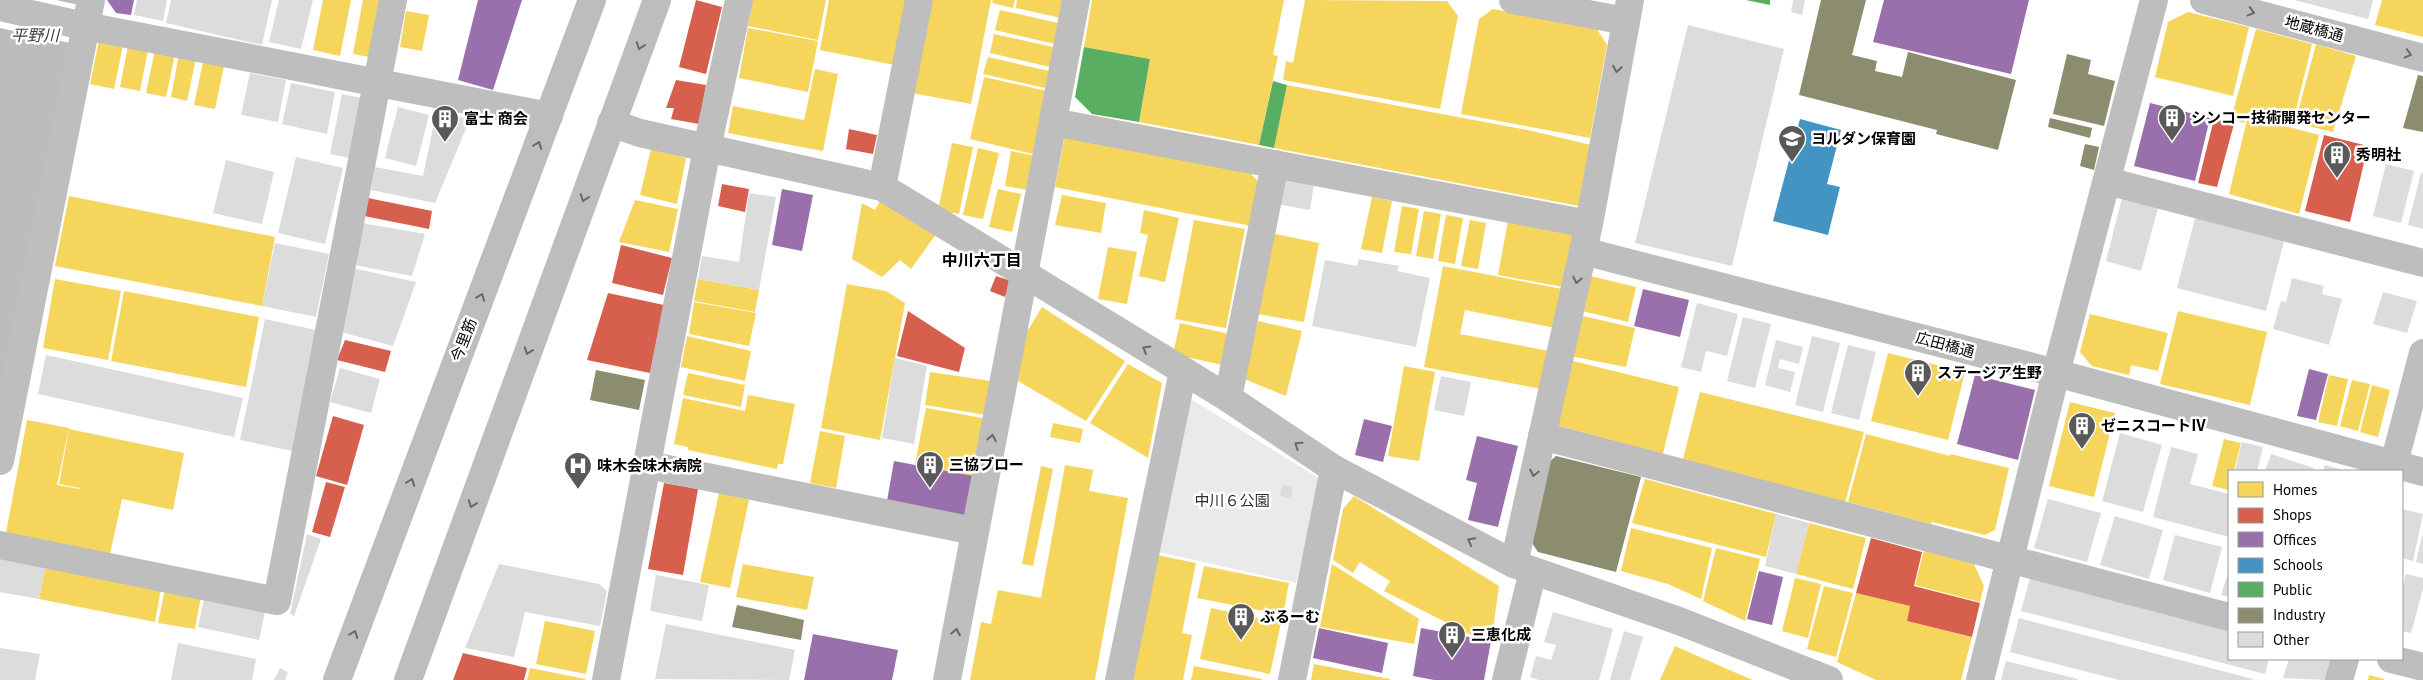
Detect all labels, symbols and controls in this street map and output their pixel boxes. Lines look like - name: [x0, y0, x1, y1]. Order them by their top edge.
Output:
- one-way arrow: [2247, 7, 2255, 17]
- street label: 地蔵橋通: [2283, 12, 2346, 45]
- water label: 平野川: [11, 25, 61, 45]
- one-way arrow: [636, 41, 646, 49]
- one-way arrow: [2404, 48, 2412, 58]
- one-way arrow: [1613, 65, 1623, 73]
- building icon: シンコー技術開発センター: [2157, 103, 2187, 142]
- building icon: 富士 商会: [430, 104, 460, 143]
- place label: シンコー技術開発センター: [2191, 108, 2371, 127]
- place label: 富士 商会: [464, 109, 528, 128]
- school or university icon: ヨルダン保育園: [1777, 124, 1807, 163]
- place label: ヨルダン保育園: [1811, 129, 1916, 148]
- building icon: 秀明社: [2322, 140, 2352, 179]
- one-way arrow: [532, 142, 542, 150]
- place label: 秀明社: [2356, 145, 2401, 164]
- one-way arrow: [580, 193, 590, 202]
- district label: 中川六丁目: [942, 250, 1022, 270]
- one-way arrow: [1572, 276, 1583, 285]
- one-way arrow: [475, 294, 485, 302]
- street label: 今里筋: [447, 315, 480, 364]
- street label: 広田橋通: [1914, 328, 1977, 361]
- one-way arrow: [1143, 345, 1152, 355]
- one-way arrow: [524, 346, 534, 355]
- building icon: ステージア生野: [1903, 358, 1933, 397]
- place label: ステージア生野: [1937, 363, 2042, 382]
- building icon: ゼニスコートⅣ: [2067, 411, 2097, 450]
- place label: ゼニスコートⅣ: [2101, 416, 2206, 435]
- one-way arrow: [987, 434, 997, 442]
- one-way arrow: [1295, 442, 1304, 451]
- building icon: 三協ブロー: [915, 450, 945, 489]
- hospital icon: 味木会味木病院: [563, 451, 593, 490]
- place label: 三協ブロー: [949, 455, 1024, 474]
- place label: 味木会味木病院: [597, 456, 702, 475]
- one-way arrow: [1529, 468, 1540, 477]
- legend: [2228, 470, 2403, 660]
- one-way arrow: [405, 478, 415, 487]
- text: Homes: [2273, 480, 2317, 499]
- park label: 中川６公園: [1194, 491, 1270, 510]
- one-way arrow: [468, 499, 478, 507]
- text: Shops: [2273, 505, 2312, 524]
- text: Offices: [2273, 530, 2317, 549]
- one-way arrow: [1467, 537, 1476, 547]
- text: Schools: [2273, 555, 2323, 574]
- text: Public: [2273, 580, 2312, 599]
- building icon: ぶるーむ: [1226, 602, 1256, 641]
- text: Industry: [2273, 605, 2325, 624]
- place label: ぶるーむ: [1260, 607, 1320, 626]
- building icon: 三恵化成: [1437, 620, 1467, 659]
- place label: 三恵化成: [1471, 625, 1531, 644]
- one-way arrow: [950, 628, 960, 636]
- text: Other: [2273, 630, 2309, 649]
- one-way arrow: [348, 631, 358, 639]

